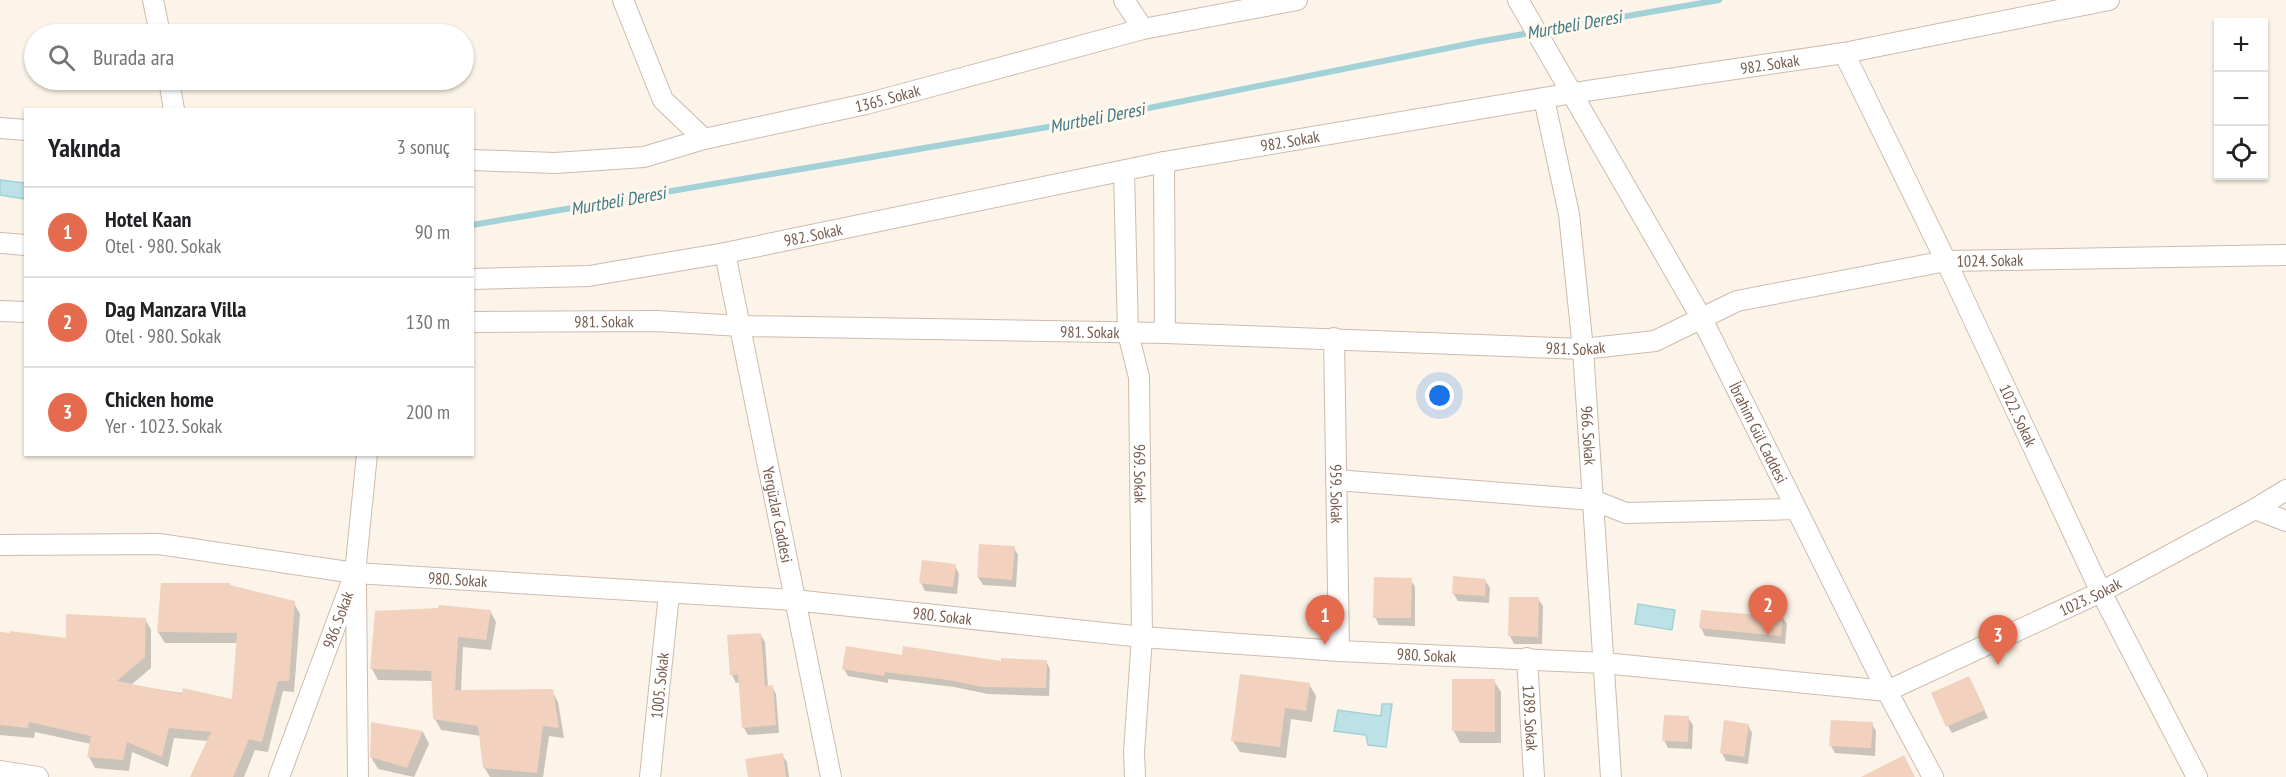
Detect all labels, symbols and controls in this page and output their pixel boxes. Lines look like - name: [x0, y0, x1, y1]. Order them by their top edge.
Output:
- water label: Murtbeli Deresi: [1525, 4, 1625, 44]
- map controls: [2214, 18, 2268, 180]
- button: +: [2214, 18, 2268, 72]
- search box: [24, 24, 474, 90]
- icon: search: [45, 41, 78, 74]
- text: Burada ara: [93, 43, 174, 71]
- street label: 982. Sokak: [1739, 50, 1801, 78]
- button: −: [2214, 72, 2268, 126]
- street label: 1365. Sokak: [853, 80, 923, 116]
- water label: Murtbeli Deresi: [1048, 97, 1148, 138]
- street label: 982. Sokak: [1259, 126, 1322, 156]
- button: locate: [2214, 126, 2268, 180]
- text: Yakında: [48, 131, 121, 164]
- text: 3 sonuç: [397, 134, 450, 160]
- water label: Murtbeli Deresi: [569, 180, 669, 220]
- text: Hotel Kaan: [105, 205, 191, 233]
- text: 1: [63, 219, 72, 245]
- text: 90 m: [415, 219, 450, 245]
- street label: 982. Sokak: [782, 219, 845, 251]
- text: Otel · 980. Sokak: [105, 233, 221, 259]
- street label: 1024. Sokak: [1957, 250, 2024, 271]
- text: Dag Manzara Villa: [105, 295, 246, 323]
- text: 2: [63, 309, 72, 335]
- text: 130 m: [406, 309, 450, 335]
- street label: 981. Sokak: [574, 311, 635, 331]
- street label: 981. Sokak: [1060, 321, 1120, 342]
- text: Otel · 980. Sokak: [105, 323, 221, 349]
- street label: 981. Sokak: [1545, 337, 1607, 359]
- street label: İbrahim Gül Caddesi: [1725, 378, 1792, 487]
- your location: [1425, 381, 1454, 410]
- street label: 1022. Sokak: [1995, 381, 2042, 450]
- text: Chicken home: [105, 385, 214, 413]
- text: 3: [63, 399, 72, 425]
- text: 200 m: [406, 399, 450, 425]
- street label: 966. Sokak: [1577, 405, 1601, 466]
- text: Yer · 1023. Sokak: [105, 413, 222, 439]
- street label: 969. Sokak: [1130, 444, 1150, 504]
- street label: 959. Sokak: [1326, 464, 1347, 525]
- street label: Yergüzlar Caddesi: [758, 465, 797, 565]
- street label: 980. Sokak: [427, 568, 489, 591]
- street label: 1023. Sokak: [2056, 573, 2125, 620]
- pin: 2: [1748, 586, 1788, 635]
- street label: 986. Sokak: [318, 587, 358, 651]
- pin: 1: [1306, 596, 1344, 645]
- street label: 980. Sokak: [912, 603, 974, 629]
- pin: 3: [1978, 616, 2018, 665]
- street label: 980. Sokak: [1396, 644, 1457, 666]
- street label: 1005. Sokak: [646, 651, 673, 720]
- street label: 1289. Sokak: [1519, 684, 1543, 753]

